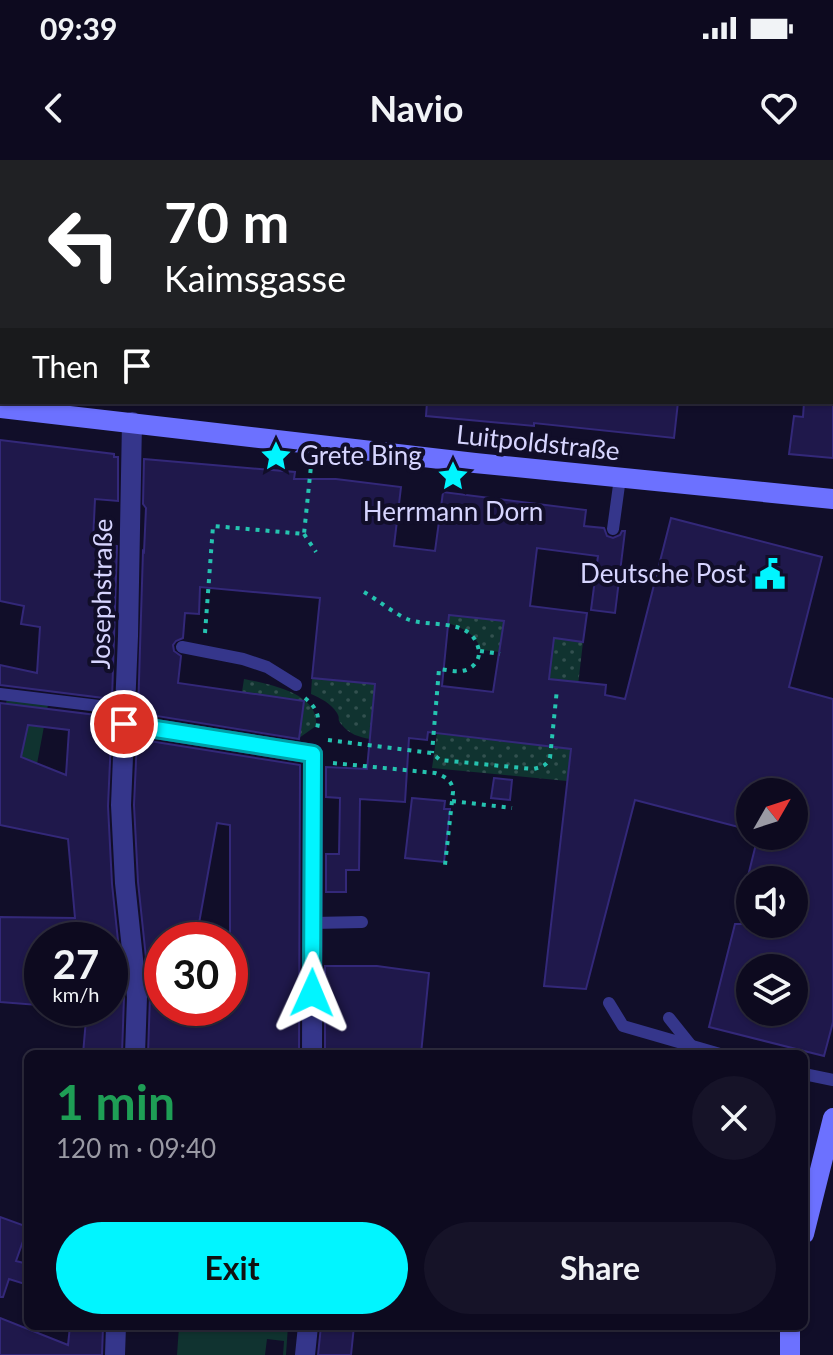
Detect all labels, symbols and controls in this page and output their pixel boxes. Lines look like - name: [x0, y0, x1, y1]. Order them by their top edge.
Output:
- text: 09:39: [40, 10, 117, 46]
- icon: back: [32, 86, 76, 130]
- text: Navio: [370, 86, 463, 130]
- icon: heart: [757, 86, 801, 130]
- text: 70 m: [164, 188, 289, 255]
- icon: left: [32, 192, 136, 296]
- text: Kaimsgasse: [164, 256, 346, 300]
- icon: arrive: [115, 344, 159, 388]
- text: Then: [32, 348, 99, 384]
- street label: Luitpoldstraße: [455, 418, 621, 467]
- place icon: Grete Bing: [259, 439, 293, 473]
- place label: Grete Bing: [300, 439, 422, 471]
- place icon: Herrmann Dorn: [436, 459, 470, 493]
- place label: Herrmann Dorn: [363, 495, 543, 527]
- street label: Josephstraße: [84, 518, 118, 670]
- place label: Deutsche Post: [580, 557, 747, 589]
- public building icon: Deutsche Post: [753, 557, 787, 591]
- pin: [90, 690, 158, 758]
- icon: arrive: [102, 702, 146, 746]
- north arrow: [736, 778, 808, 850]
- map controls: [736, 778, 808, 1026]
- button: sound: [736, 866, 808, 938]
- speed limit sign: 30: [144, 922, 248, 1026]
- text: 27: [53, 940, 99, 988]
- position arrow: [270, 951, 354, 1035]
- button: layers: [736, 954, 808, 1026]
- text: km/h: [53, 982, 99, 1006]
- text: 1 min: [56, 1073, 175, 1130]
- button: close: [692, 1076, 776, 1160]
- text: 120 m · 09:40: [56, 1132, 216, 1164]
- button: Exit: [56, 1222, 408, 1314]
- button: Share: [424, 1222, 776, 1314]

